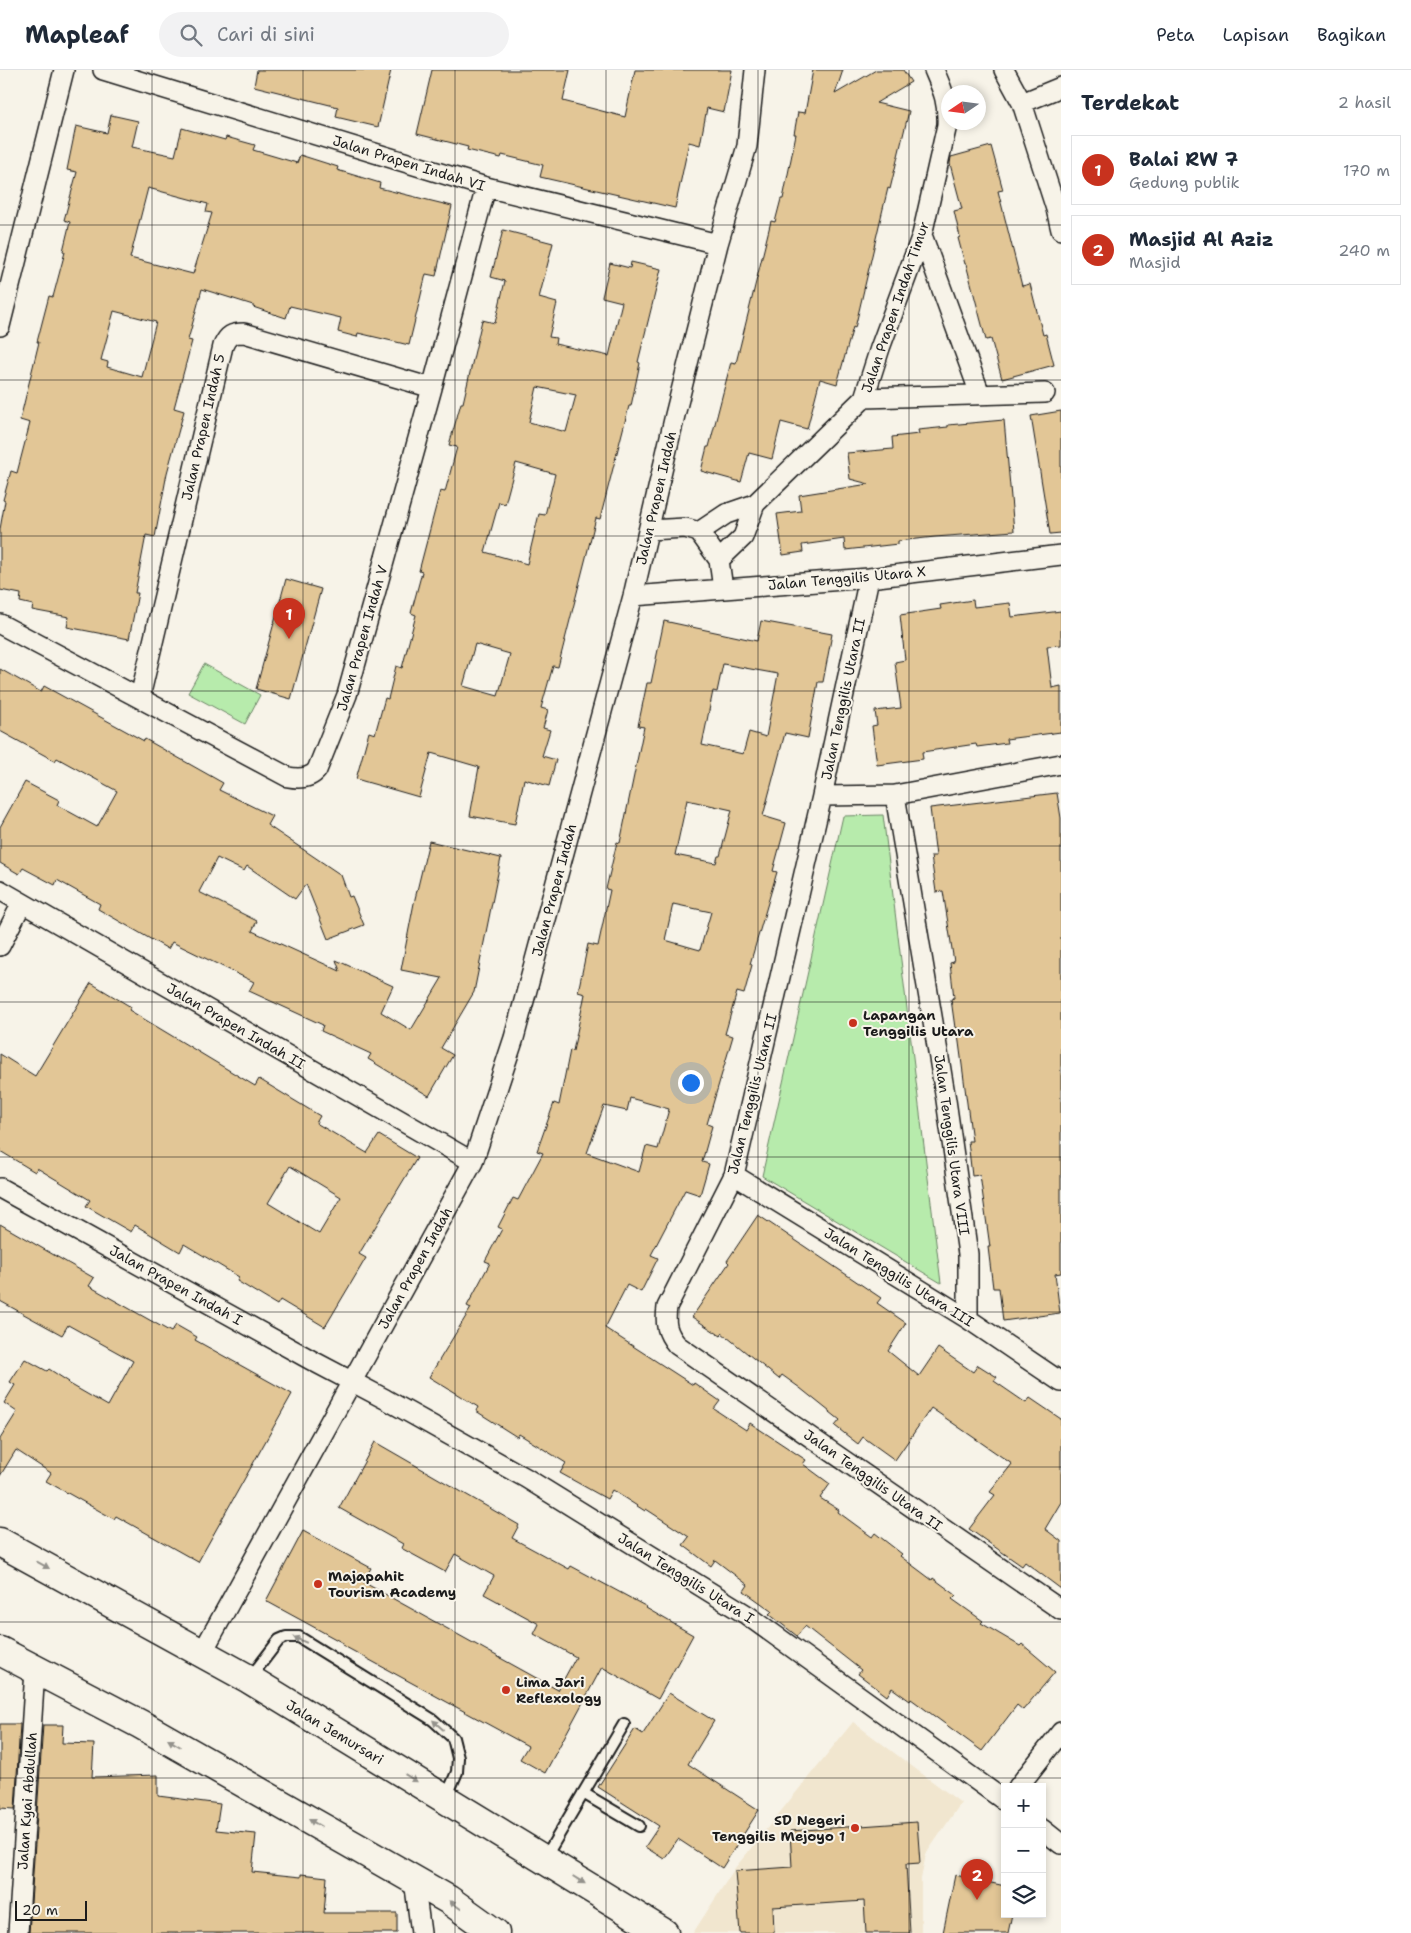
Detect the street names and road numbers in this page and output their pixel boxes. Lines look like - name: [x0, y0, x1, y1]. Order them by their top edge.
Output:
- street label: Jalan Prapen Indah VI: [331, 131, 488, 195]
- street label: Jalan Prapen Indah Timur: [857, 219, 933, 395]
- street label: Jalan Prapen Indah 5: [177, 352, 229, 502]
- street label: Jalan Prapen Indah: [632, 429, 680, 567]
- street label: Jalan Prapen Indah V: [333, 562, 392, 713]
- street label: Jalan Tenggilis Utara X: [767, 562, 927, 594]
- street label: Jalan Tenggilis Utara II: [817, 616, 869, 782]
- street label: Jalan Prapen Indah: [528, 822, 580, 958]
- street label: Jalan Prapen Indah II: [163, 979, 309, 1073]
- street label: Jalan Tenggilis Utara II: [723, 1011, 781, 1176]
- street label: Jalan Tenggilis Utara VIII: [930, 1053, 974, 1237]
- street label: Jalan Prapen Indah: [374, 1204, 456, 1332]
- street label: Jalan Tenggilis Utara III: [821, 1224, 977, 1331]
- street label: Jalan Prapen Indah I: [106, 1241, 246, 1329]
- street label: Jalan Tenggilis Utara II: [800, 1425, 946, 1535]
- street label: Jalan Tenggilis Utara I: [615, 1529, 758, 1627]
- street label: Jalan Jemursari: [283, 1696, 387, 1768]
- street label: Jalan Kyai Abdullah: [13, 1732, 41, 1870]

